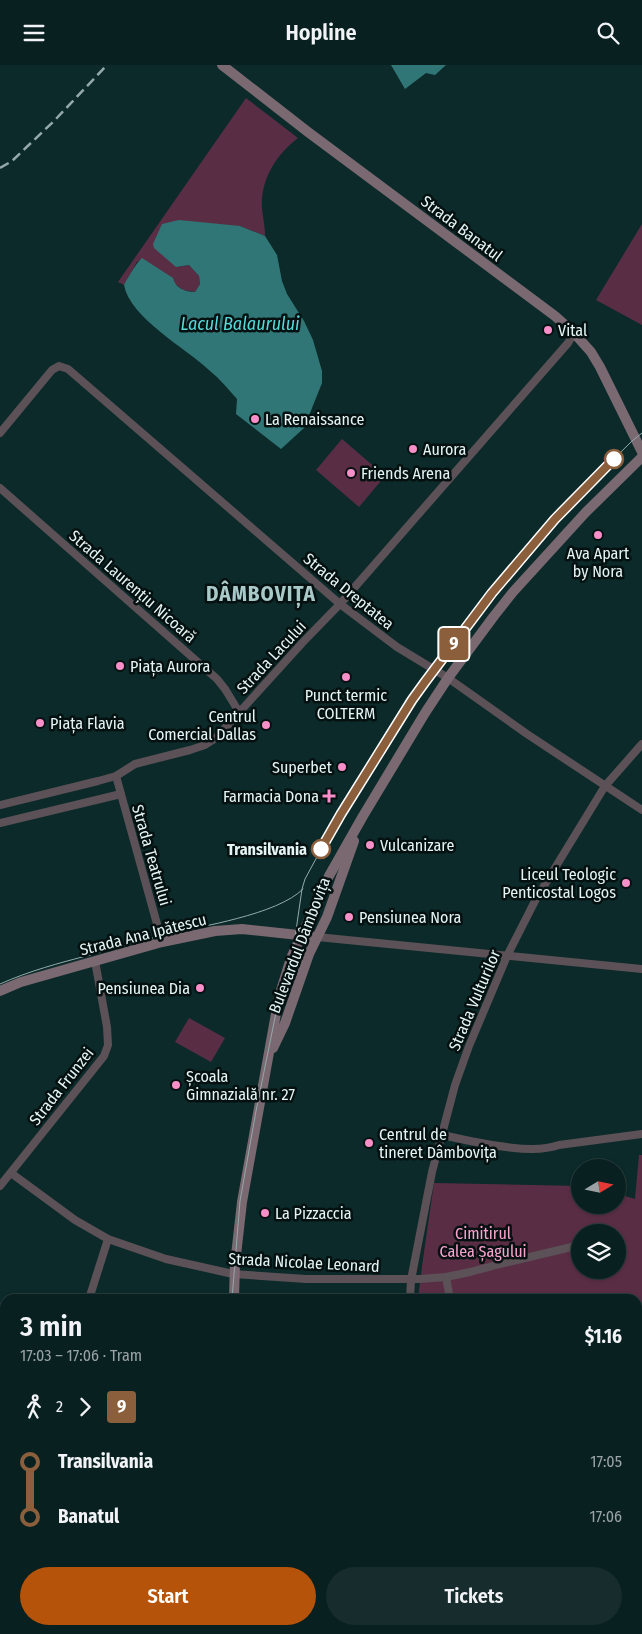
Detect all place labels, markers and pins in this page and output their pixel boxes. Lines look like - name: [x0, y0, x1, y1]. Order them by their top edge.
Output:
- place label: Vital: [558, 321, 587, 340]
- marker: Vital: [542, 324, 554, 336]
- place label: La Renaissance: [265, 410, 364, 429]
- marker: La Renaissance: [249, 413, 261, 425]
- place label: Aurora: [423, 440, 466, 459]
- marker: Aurora: [407, 443, 419, 455]
- unlabelled marker: [604, 449, 624, 469]
- place label: Friends Arena: [361, 464, 450, 483]
- marker: Friends Arena: [345, 467, 357, 479]
- marker: Ava Apart by Nora: [592, 529, 604, 541]
- place label: Ava Apart by Nora: [567, 544, 630, 581]
- place label: Piața Aurora: [130, 657, 210, 677]
- marker: Piața Aurora: [114, 660, 126, 672]
- marker: Punct termic COLTERM: [340, 671, 352, 683]
- place label: Punct termic COLTERM: [305, 686, 387, 723]
- place label: Centrul Comercial Dallas: [148, 707, 256, 744]
- place label: Piața Flavia: [50, 714, 125, 734]
- marker: Piața Flavia: [34, 717, 46, 729]
- marker: Centrul Comercial Dallas: [260, 719, 272, 731]
- place label: Superbet: [272, 758, 333, 777]
- marker: Superbet: [336, 761, 348, 773]
- place label: Farmacia Dona: [223, 787, 319, 806]
- marker: Farmacia Dona: [323, 790, 335, 802]
- place label: Vulcanizare: [380, 836, 454, 855]
- marker: Transilvania: [311, 839, 331, 859]
- marker: Vulcanizare: [364, 839, 376, 851]
- place label: Transilvania: [227, 840, 307, 859]
- place label: Liceul Teologic Penticostal Logos: [502, 865, 616, 902]
- marker: Liceul Teologic Penticostal Logos: [620, 877, 632, 889]
- place label: Pensiunea Nora: [359, 908, 461, 927]
- marker: Pensiunea Nora: [343, 911, 355, 923]
- place label: Pensiunea Dia: [98, 979, 190, 998]
- marker: Pensiunea Dia: [194, 982, 206, 994]
- place label: Școala Gimnazială nr. 27: [186, 1067, 295, 1104]
- marker: Școala Gimnazială nr. 27: [170, 1079, 182, 1091]
- place label: Centrul de tineret Dâmbovița: [379, 1125, 497, 1163]
- marker: Centrul de tineret Dâmbovița: [363, 1137, 375, 1149]
- place label: La Pizzaccia: [275, 1204, 352, 1223]
- marker: La Pizzaccia: [259, 1207, 271, 1219]

